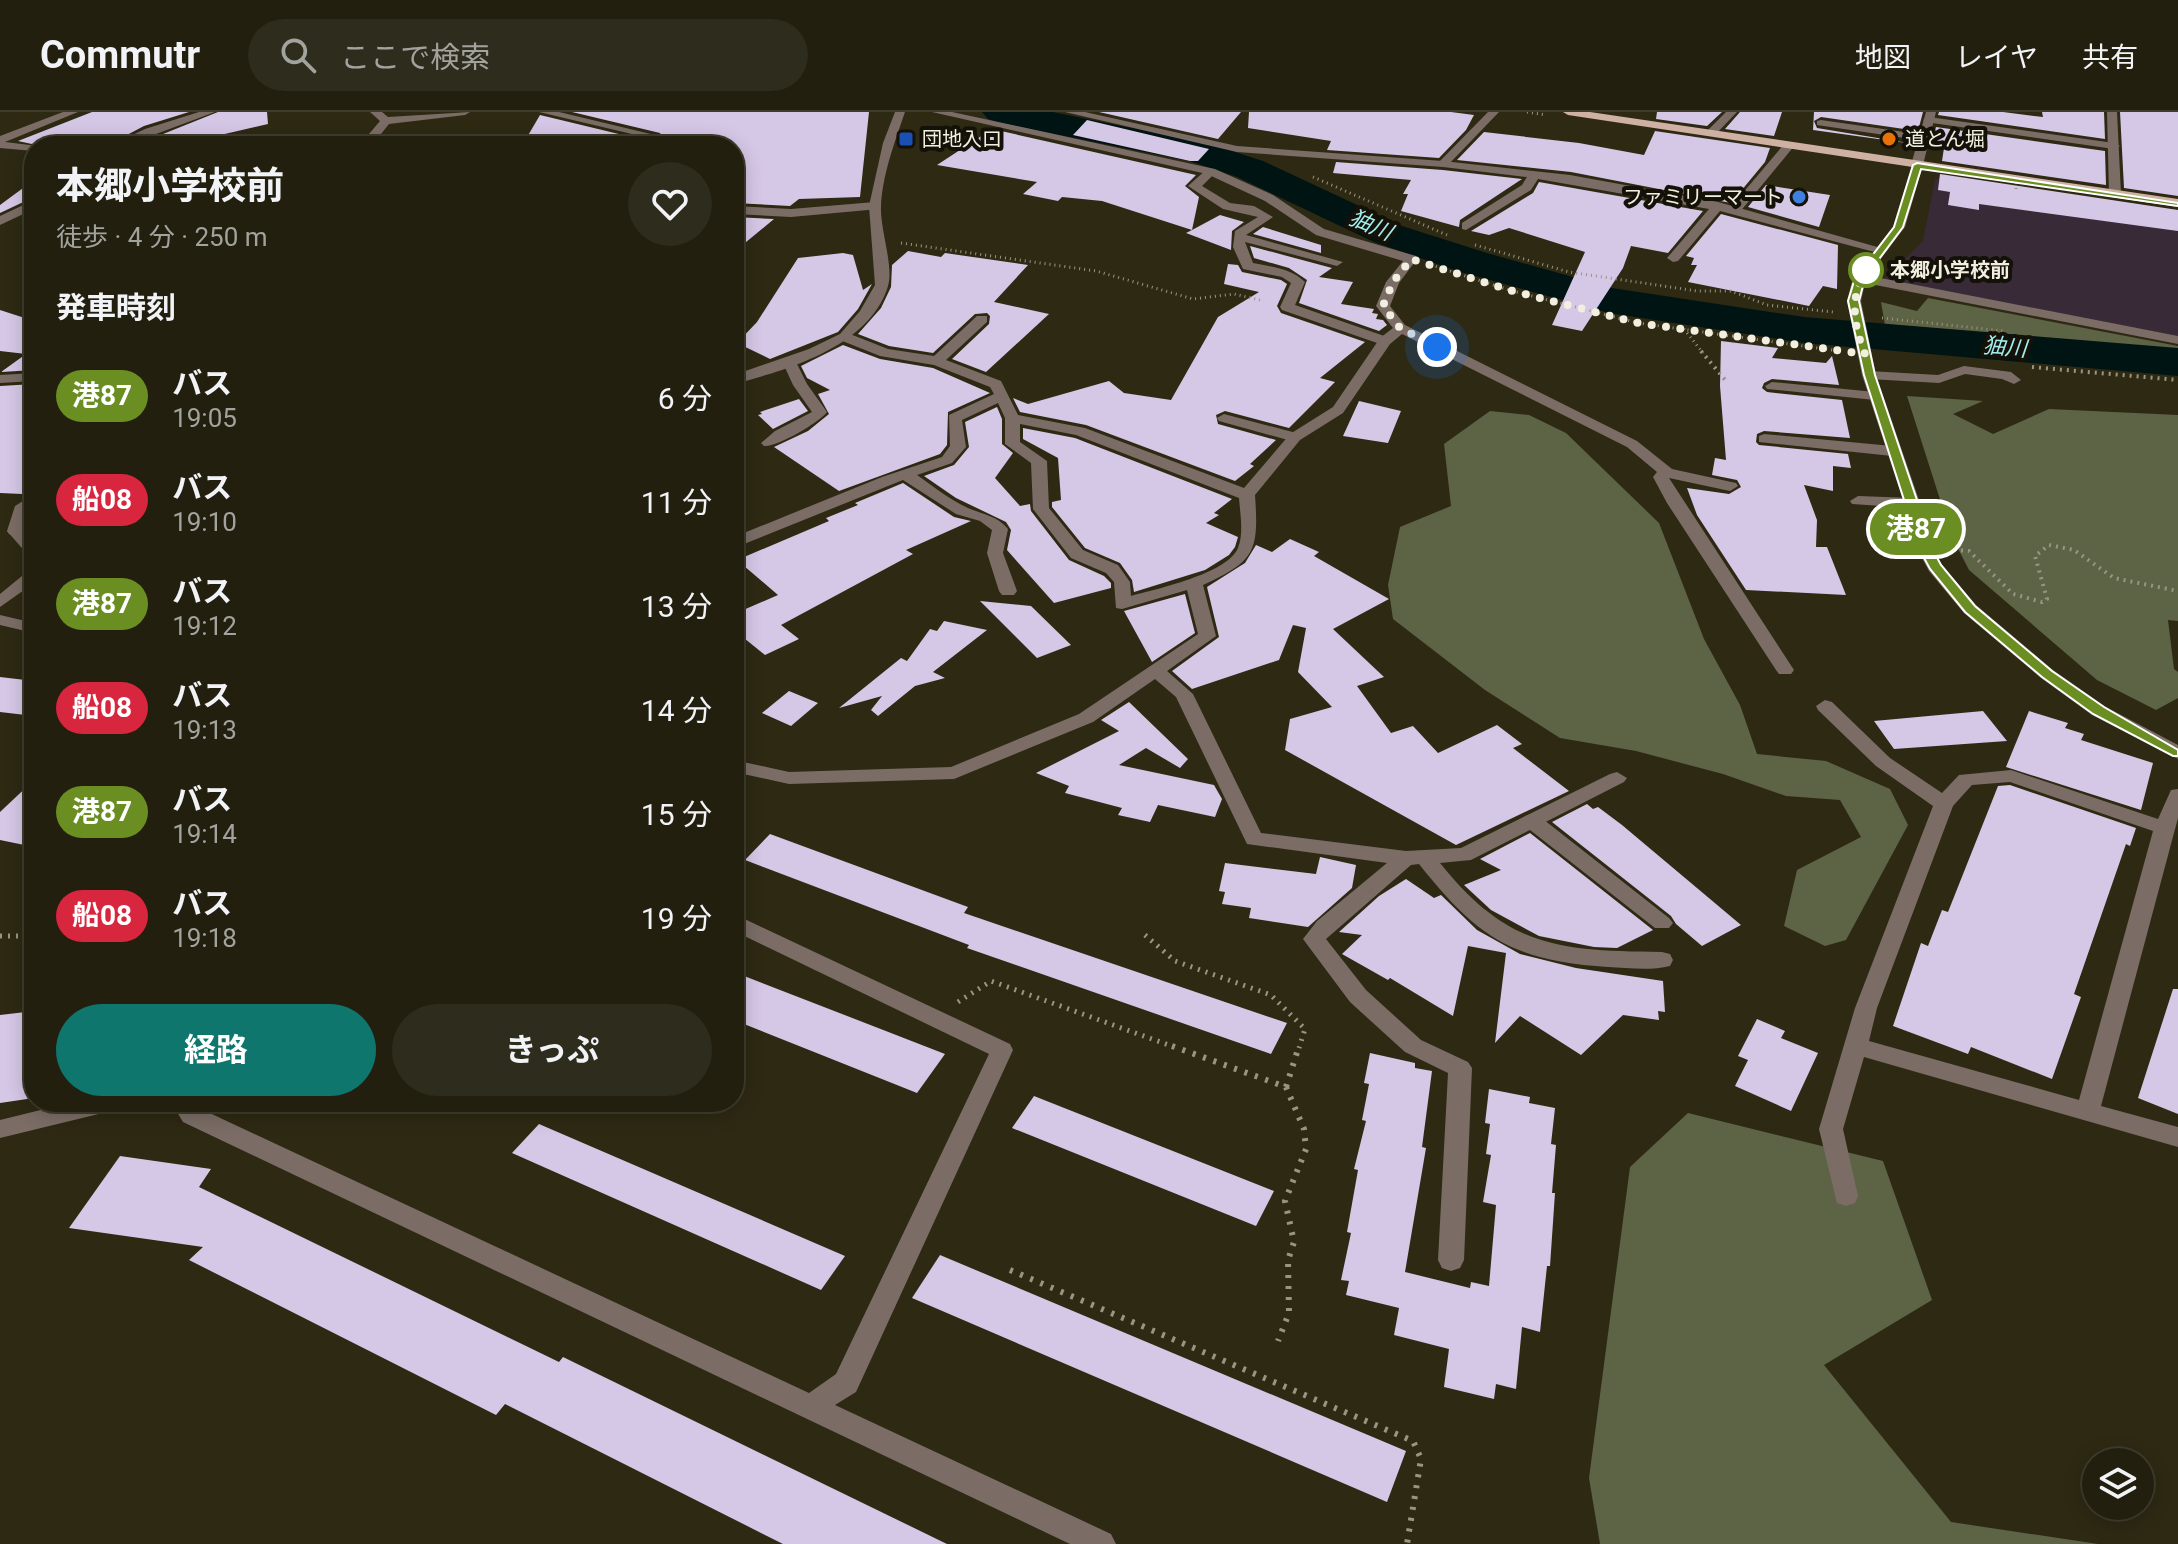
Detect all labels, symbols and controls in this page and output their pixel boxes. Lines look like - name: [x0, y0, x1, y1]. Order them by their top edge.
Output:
- search box: [248, 19, 808, 91]
- text: Commutr: [40, 33, 200, 77]
- icon: search: [276, 33, 320, 77]
- text: ここで検索: [340, 40, 490, 75]
- text: 地図: [1855, 41, 1911, 74]
- text: レイヤ: [1955, 41, 2038, 74]
- text: 共有: [2082, 41, 2138, 74]
- place label: 団地入口: [922, 127, 1002, 151]
- place label: 道とん堀: [1905, 127, 1985, 151]
- marker: 団地入口: [897, 130, 915, 148]
- marker: 道とん堀: [1880, 130, 1898, 148]
- button: heart: [628, 162, 712, 246]
- text: 本郷小学校前: [56, 164, 284, 208]
- place label: ファミリーマート: [1623, 185, 1783, 209]
- marker: ファミリーマート: [1790, 188, 1808, 206]
- water label: 㹨川: [1346, 205, 1398, 246]
- text: 徒歩 · 4 分 · 250 m: [56, 222, 268, 252]
- marker: 本郷小学校前: [1849, 253, 1883, 287]
- place label: 本郷小学校前: [1890, 258, 2010, 282]
- text: 発車時刻: [56, 290, 176, 325]
- your location: [1417, 327, 1457, 367]
- water label: 㹨川: [1982, 333, 2030, 362]
- text: バス: [172, 366, 232, 401]
- text: 港87: [72, 379, 132, 412]
- text: 6 分: [658, 381, 712, 416]
- text: 19:05: [172, 403, 237, 433]
- text: バス: [172, 470, 232, 505]
- text: 船08: [72, 483, 132, 516]
- text: 11 分: [641, 485, 712, 520]
- line badge: 港87: [1870, 503, 1962, 555]
- text: 19:10: [172, 507, 237, 537]
- text: 港87: [1886, 512, 1946, 545]
- text: バス: [172, 574, 232, 609]
- text: 港87: [72, 587, 132, 620]
- text: 13 分: [641, 589, 712, 624]
- text: 19:12: [172, 611, 237, 641]
- text: バス: [172, 678, 232, 713]
- text: 船08: [72, 691, 132, 724]
- text: 14 分: [641, 693, 712, 728]
- text: 19:13: [172, 715, 237, 745]
- text: バス: [172, 782, 232, 817]
- text: 港87: [72, 795, 132, 828]
- text: 15 分: [641, 797, 712, 832]
- text: 19:14: [172, 819, 237, 849]
- text: バス: [172, 886, 232, 921]
- text: 船08: [72, 899, 132, 932]
- text: 19 分: [641, 901, 712, 936]
- text: 19:18: [172, 923, 237, 953]
- button: 経路: [56, 1004, 376, 1096]
- button: きっぷ: [392, 1004, 712, 1096]
- map controls: [2082, 1448, 2154, 1520]
- button: layers: [2082, 1448, 2154, 1520]

